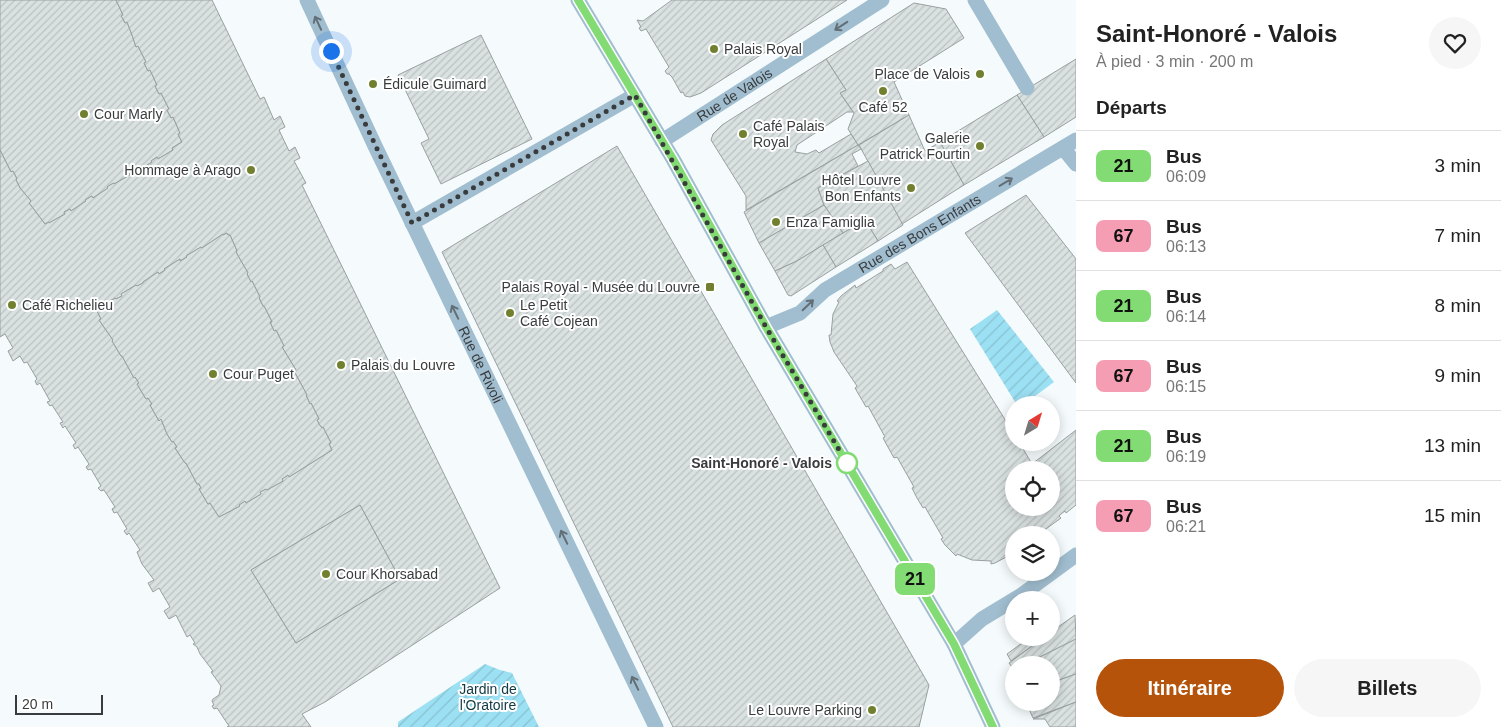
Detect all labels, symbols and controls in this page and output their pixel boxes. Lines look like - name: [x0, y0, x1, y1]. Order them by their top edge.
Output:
- one-way arrow: [312, 16, 322, 31]
- button: heart: [1429, 17, 1481, 69]
- text: Saint-Honoré - Valois: [1096, 20, 1337, 47]
- one-way arrow: [834, 21, 848, 32]
- your location: [319, 39, 344, 64]
- place label: Palais Royal: [724, 41, 802, 57]
- marker: Palais Royal: [708, 43, 720, 55]
- text: À pied · 3 min · 200 m: [1096, 53, 1253, 70]
- street label: Rue de Valois: [694, 65, 775, 125]
- place label: Place de Valois: [875, 66, 970, 82]
- marker: Place de Valois: [974, 68, 986, 80]
- place label: Édicule Guimard: [383, 76, 487, 92]
- marker: Édicule Guimard: [367, 78, 379, 90]
- marker: Café 52: [877, 85, 889, 97]
- text: Départs: [1096, 97, 1167, 118]
- place label: Café 52: [858, 99, 908, 115]
- place label: Cour Marly: [94, 106, 162, 122]
- marker: Cour Marly: [78, 108, 90, 120]
- place label: Café Palais Royal: [753, 118, 825, 150]
- marker: Café Palais Royal: [737, 128, 749, 140]
- place label: Galerie Patrick Fourtin: [880, 130, 970, 162]
- marker: Galerie Patrick Fourtin: [974, 140, 986, 152]
- text: Bus: [1166, 146, 1202, 167]
- text: 3 min: [1435, 155, 1481, 176]
- text: 21: [1113, 156, 1134, 176]
- place label: Hommage à Arago: [124, 162, 241, 178]
- marker: Hommage à Arago: [245, 164, 257, 176]
- text: 06:09: [1166, 168, 1206, 185]
- place label: Hôtel Louvre Bon Enfants: [822, 172, 901, 204]
- one-way arrow: [998, 177, 1012, 187]
- marker: Hôtel Louvre Bon Enfants: [905, 182, 917, 194]
- street label: Rue des Bons Enfants: [856, 191, 984, 276]
- place label: Enza Famiglia: [786, 214, 875, 230]
- marker: Enza Famiglia: [770, 216, 782, 228]
- text: Bus: [1166, 216, 1202, 237]
- text: 7 min: [1435, 225, 1481, 246]
- text: 67: [1113, 226, 1134, 246]
- text: 06:13: [1166, 238, 1206, 255]
- place label: Palais Royal - Musée du Louvre: [502, 279, 700, 295]
- marker: Palais Royal - Musée du Louvre: [704, 281, 716, 293]
- text: Bus: [1166, 286, 1202, 307]
- text: 8 min: [1435, 295, 1481, 316]
- text: 21: [1113, 296, 1134, 316]
- place label: Café Richelieu: [22, 297, 113, 313]
- place label: Le Petit Café Cojean: [520, 297, 598, 329]
- marker: Café Richelieu: [6, 299, 18, 311]
- one-way arrow: [802, 299, 815, 311]
- one-way arrow: [450, 305, 460, 320]
- marker: Le Petit Café Cojean: [504, 307, 516, 319]
- text: 06:14: [1166, 308, 1206, 325]
- street label: Rue de Rivoli: [455, 324, 506, 406]
- text: Bus: [1166, 356, 1202, 377]
- place label: Palais du Louvre: [351, 357, 456, 373]
- marker: Palais du Louvre: [335, 359, 347, 371]
- text: 9 min: [1435, 365, 1481, 386]
- place label: Cour Puget: [223, 366, 294, 382]
- text: 67: [1113, 366, 1134, 386]
- marker: Cour Puget: [207, 368, 219, 380]
- text: 06:15: [1166, 378, 1206, 395]
- north arrow: [1005, 396, 1060, 451]
- map controls: [1005, 396, 1060, 711]
- text: Bus: [1166, 426, 1202, 447]
- text: 13 min: [1424, 435, 1481, 456]
- text: 21: [1113, 436, 1134, 456]
- text: 06:19: [1166, 448, 1206, 465]
- marker: Saint-Honoré - Valois: [836, 452, 858, 474]
- place label: Saint-Honoré - Valois: [691, 455, 832, 471]
- button: locate: [1005, 461, 1060, 516]
- text: Bus: [1166, 496, 1202, 517]
- text: 15 min: [1424, 505, 1481, 526]
- text: 67: [1113, 506, 1134, 526]
- text: 06:21: [1166, 518, 1206, 535]
- button: layers: [1005, 526, 1060, 581]
- one-way arrow: [559, 530, 568, 545]
- line badge: 21: [892, 563, 938, 595]
- place label: Cour Khorsabad: [336, 566, 438, 582]
- marker: Cour Khorsabad: [320, 568, 332, 580]
- text: 21: [905, 569, 925, 589]
- button: +: [1005, 591, 1060, 646]
- button: −: [1005, 656, 1060, 711]
- button: Itinéraire: [1096, 659, 1284, 717]
- button: Billets: [1294, 659, 1481, 717]
- one-way arrow: [630, 676, 639, 691]
- park label: Jardin de l'Oratoire: [459, 681, 517, 713]
- scale bar: [15, 692, 102, 715]
- text: 20 m: [22, 696, 53, 712]
- place label: Le Louvre Parking: [748, 702, 862, 718]
- marker: Le Louvre Parking: [866, 704, 878, 716]

